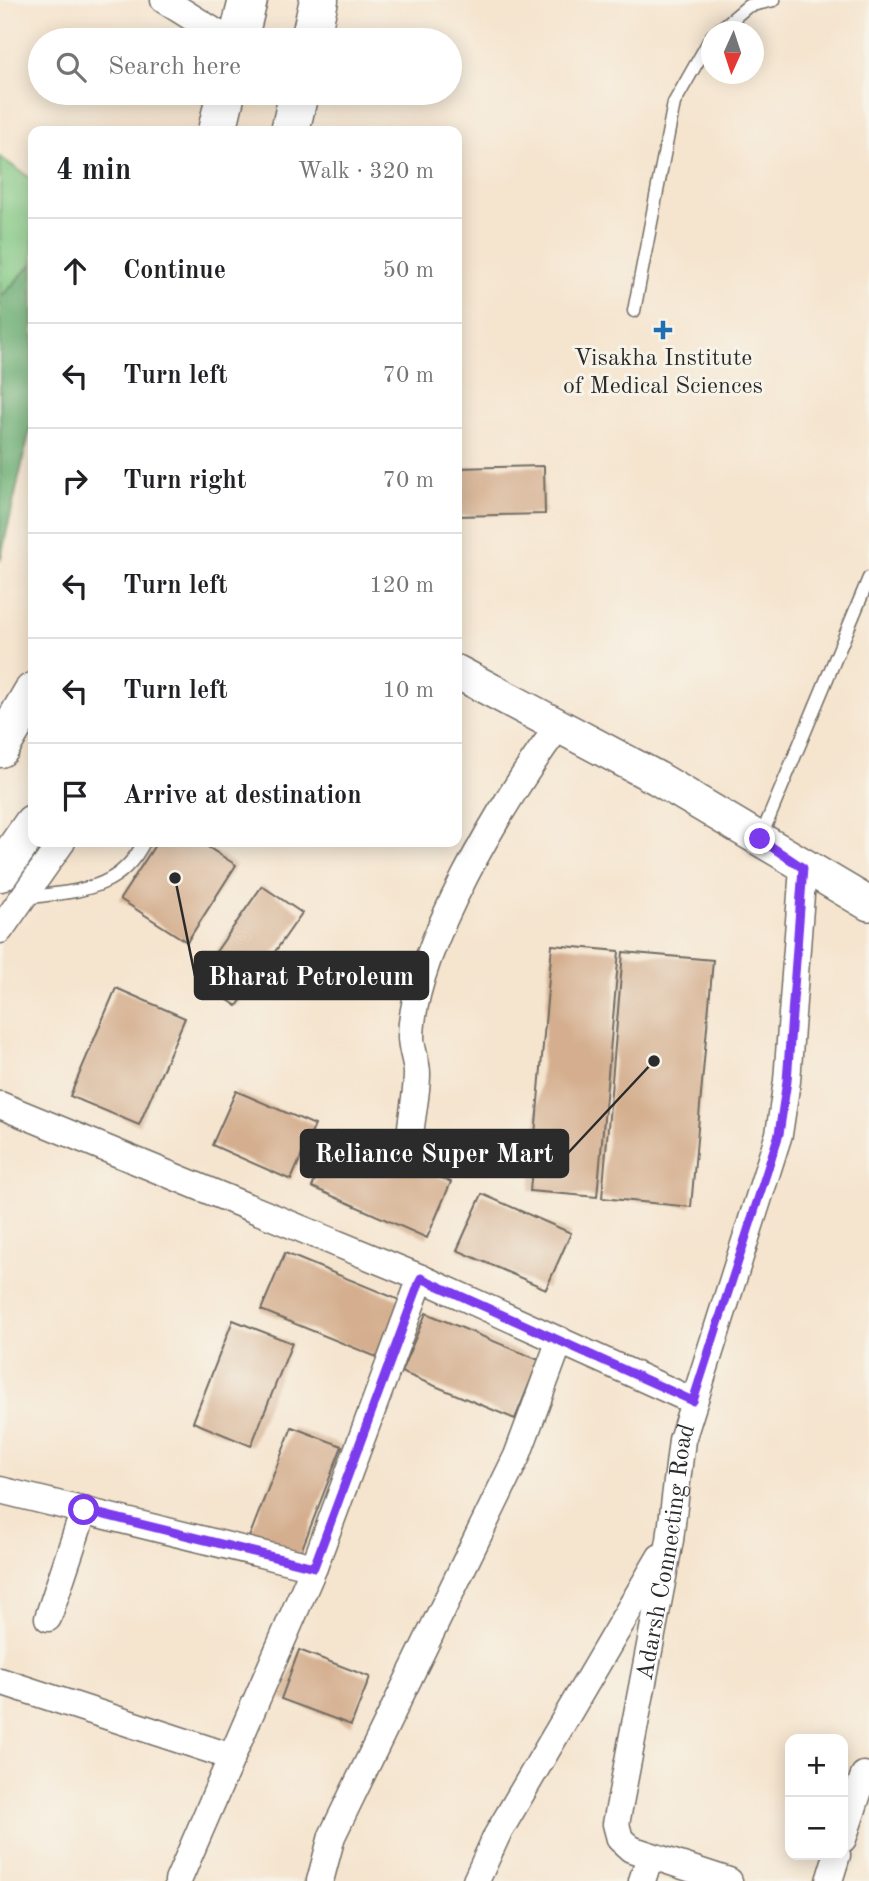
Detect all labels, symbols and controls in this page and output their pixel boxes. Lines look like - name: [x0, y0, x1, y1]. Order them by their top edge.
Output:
- north arrow: [701, 21, 764, 84]
- search box: [28, 28, 462, 105]
- icon: search: [52, 48, 90, 86]
- text: Search here: [108, 54, 241, 80]
- text: 4 min: [56, 156, 131, 186]
- text: Walk · 320 m: [298, 160, 434, 183]
- icon: ahead: [56, 252, 94, 290]
- text: Continue: [123, 258, 226, 284]
- text: 50 m: [383, 259, 434, 282]
- marker: Visakha Institute of Medical Sciences: [653, 320, 673, 340]
- place label: Visakha Institute of Medical Sciences: [563, 347, 763, 399]
- icon: left: [56, 357, 94, 395]
- text: Turn left: [123, 363, 228, 389]
- text: 70 m: [383, 364, 434, 387]
- icon: right: [56, 462, 94, 500]
- text: Turn right: [123, 468, 246, 494]
- text: 70 m: [383, 469, 434, 492]
- icon: left: [56, 567, 94, 605]
- text: Turn left: [123, 573, 228, 599]
- text: 120 m: [369, 574, 434, 597]
- icon: left: [56, 672, 94, 710]
- text: Turn left: [123, 678, 228, 704]
- text: 10 m: [383, 679, 434, 702]
- icon: arrive: [56, 777, 94, 815]
- text: Arrive at destination: [123, 783, 362, 809]
- route end: [744, 823, 775, 854]
- callout: Bharat Petroleum: [195, 952, 428, 999]
- text: Bharat Petroleum: [208, 965, 414, 991]
- callout: Reliance Super Mart: [301, 1130, 568, 1177]
- text: Reliance Super Mart: [315, 1142, 553, 1168]
- street label: Adarsh Connecting Road: [634, 1421, 700, 1682]
- route start: [68, 1494, 99, 1525]
- map controls: [785, 1734, 848, 1860]
- button: +: [785, 1734, 848, 1797]
- button: −: [785, 1797, 848, 1860]

